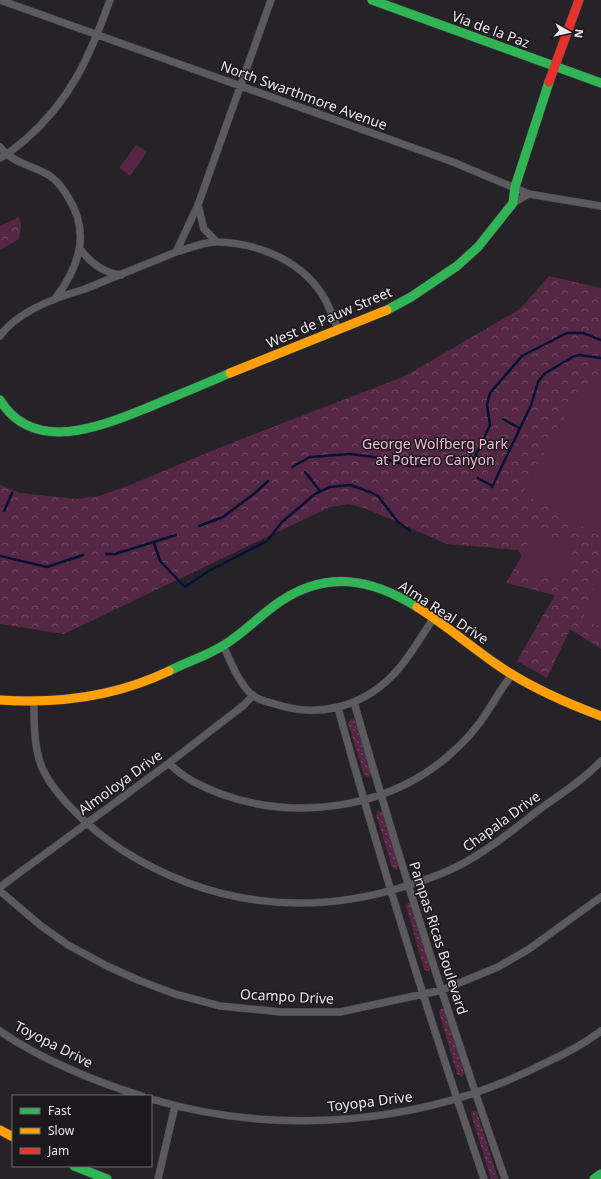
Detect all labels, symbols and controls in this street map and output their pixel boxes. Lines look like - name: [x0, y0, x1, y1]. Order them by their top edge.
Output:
- street label: Via de la Paz: [449, 6, 533, 52]
- north arrow: [549, 12, 589, 52]
- text: N: [571, 28, 587, 39]
- street label: North Swarthmore Avenue: [218, 56, 390, 134]
- street label: West de Pauw Street: [263, 282, 395, 352]
- park label: George Wolfberg Park at Potrero Canyon: [362, 434, 509, 469]
- street label: Alma Real Drive: [395, 576, 493, 648]
- street label: Almoloya Drive: [74, 745, 166, 819]
- street label: Chapala Drive: [458, 786, 544, 856]
- street label: Pampas Ricas Boulevard: [405, 859, 473, 1017]
- street label: Ocampo Drive: [240, 984, 334, 1008]
- street label: Toyopa Drive: [12, 1016, 96, 1072]
- street label: Toyopa Drive: [326, 1086, 414, 1116]
- legend: [12, 1095, 152, 1167]
- text: Fast: [48, 1102, 72, 1119]
- text: Slow: [48, 1122, 75, 1139]
- text: Jam: [47, 1142, 69, 1159]

